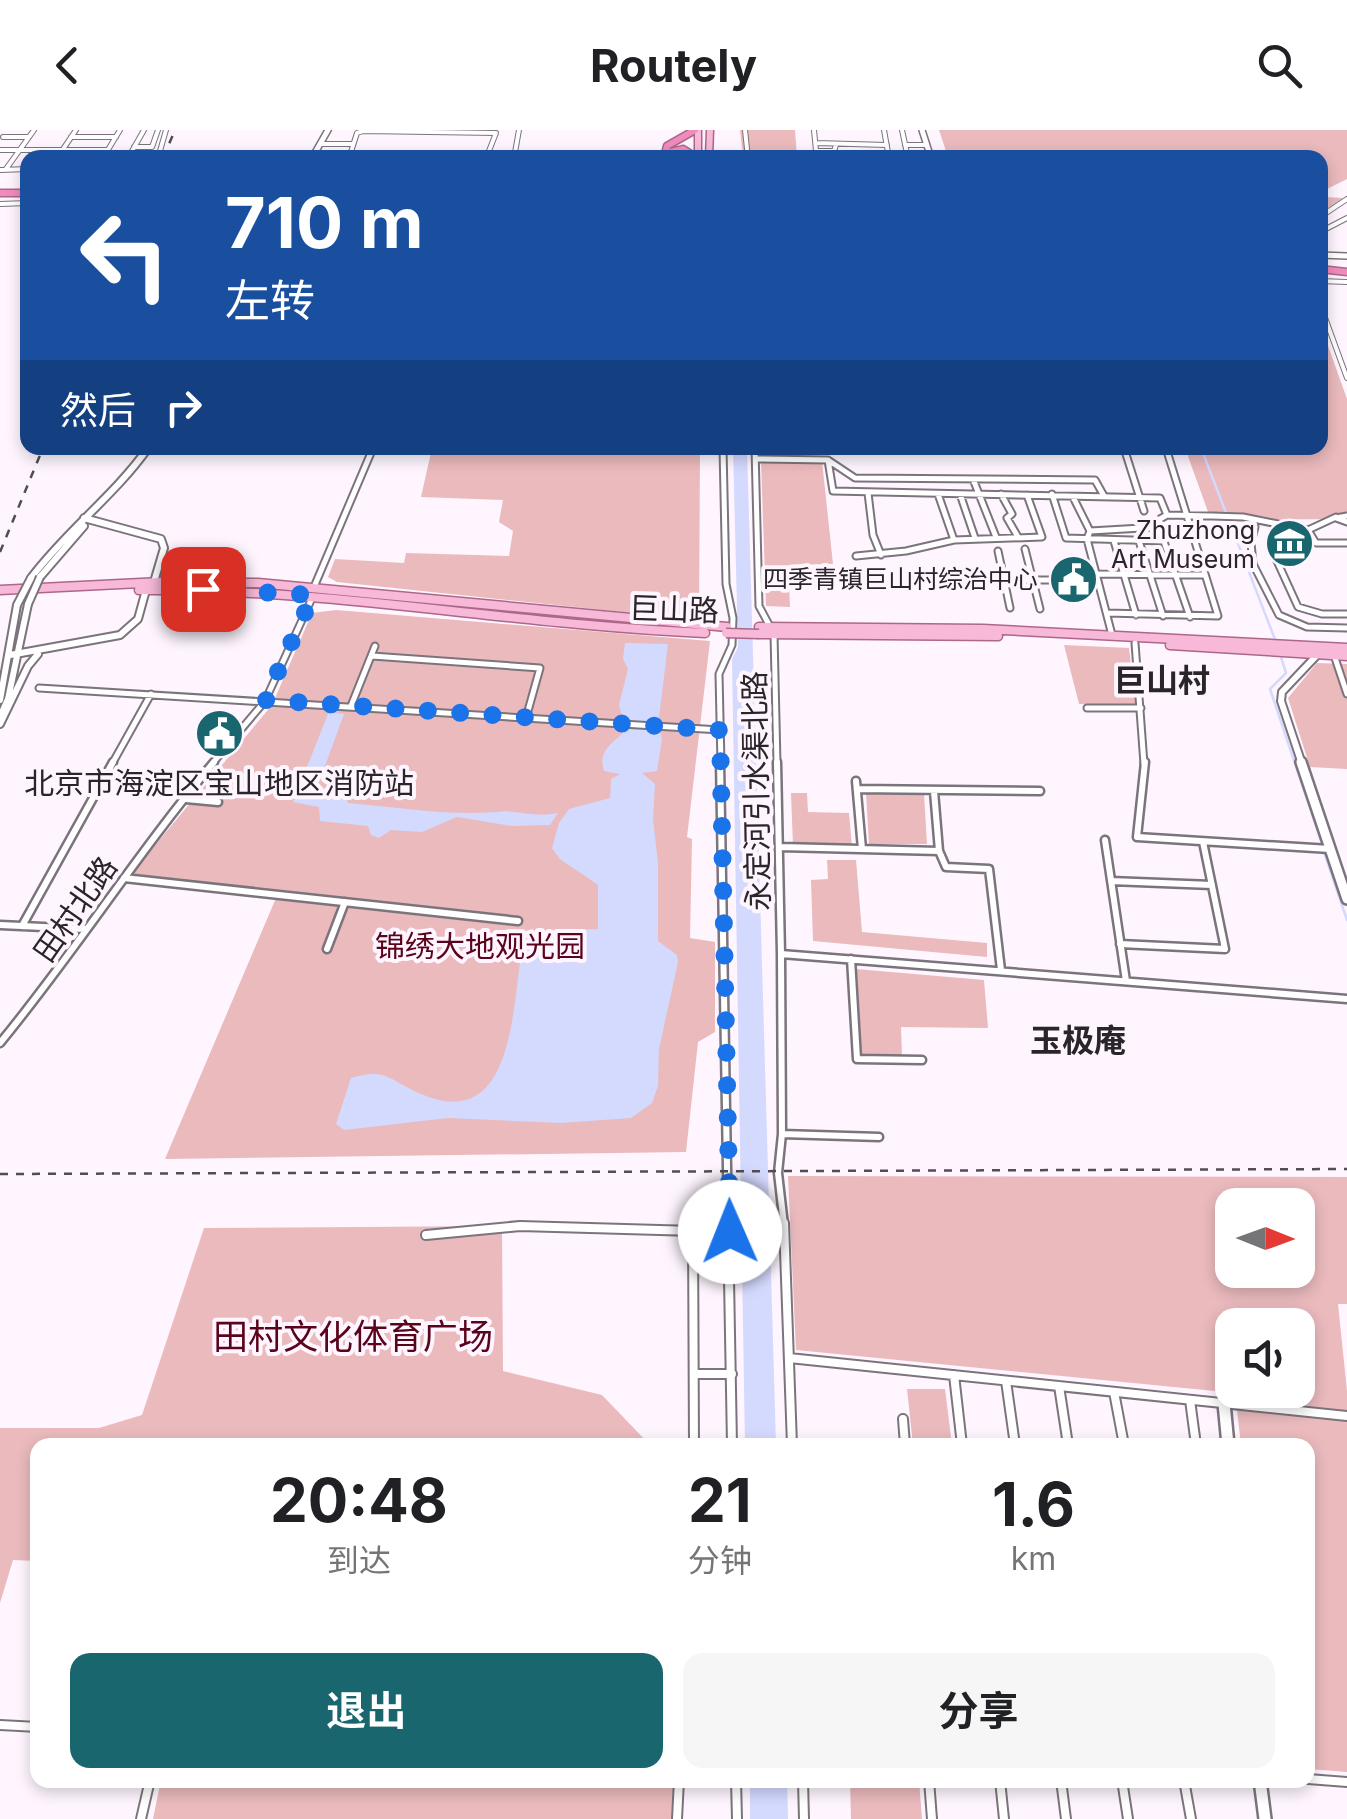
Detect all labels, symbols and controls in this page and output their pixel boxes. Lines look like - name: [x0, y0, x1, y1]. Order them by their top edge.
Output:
- icon: back: [40, 38, 95, 93]
- text: Routely: [590, 38, 757, 93]
- icon: search: [1252, 38, 1307, 93]
- text: 710 m: [225, 180, 424, 265]
- icon: left: [60, 190, 190, 320]
- text: 左转: [225, 273, 315, 328]
- icon: right: [156, 380, 211, 435]
- text: 然后: [60, 387, 136, 433]
- place label: Zhuzhong Art Museum: [1111, 515, 1255, 574]
- museum icon: Zhuzhong Art Museum: [1264, 518, 1316, 570]
- pin: [161, 547, 246, 632]
- public building icon: 四季青镇巨山村综治中心: [1047, 553, 1099, 605]
- icon: arrive: [176, 562, 231, 617]
- place label: 四季青镇巨山村综治中心: [763, 564, 1038, 594]
- street label: 巨山路: [628, 589, 720, 629]
- district label: 巨山村: [1114, 661, 1210, 700]
- street label: 永定河引水渠北路: [736, 671, 776, 911]
- public building icon: 北京市海淀区宝山地区消防站: [193, 708, 245, 760]
- place label: 北京市海淀区宝山地区消防站: [24, 765, 414, 801]
- street label: 田村北路: [26, 850, 124, 968]
- park label: 锦绣大地观光园: [375, 928, 585, 964]
- district label: 玉极庵: [1030, 1021, 1126, 1060]
- position arrow: [678, 1180, 782, 1284]
- north arrow: [1215, 1188, 1315, 1288]
- map controls: [1215, 1188, 1315, 1408]
- button: sound: [1215, 1308, 1315, 1408]
- park label: 田村文化体育广场: [213, 1315, 493, 1357]
- text: 20:48: [270, 1464, 448, 1536]
- text: 21: [688, 1464, 752, 1536]
- text: 1.6: [992, 1468, 1075, 1540]
- text: km: [1011, 1539, 1056, 1578]
- text: 到达: [327, 1541, 391, 1580]
- text: 分钟: [688, 1541, 752, 1580]
- button: 退出: [70, 1653, 663, 1768]
- button: 分享: [683, 1653, 1275, 1768]

